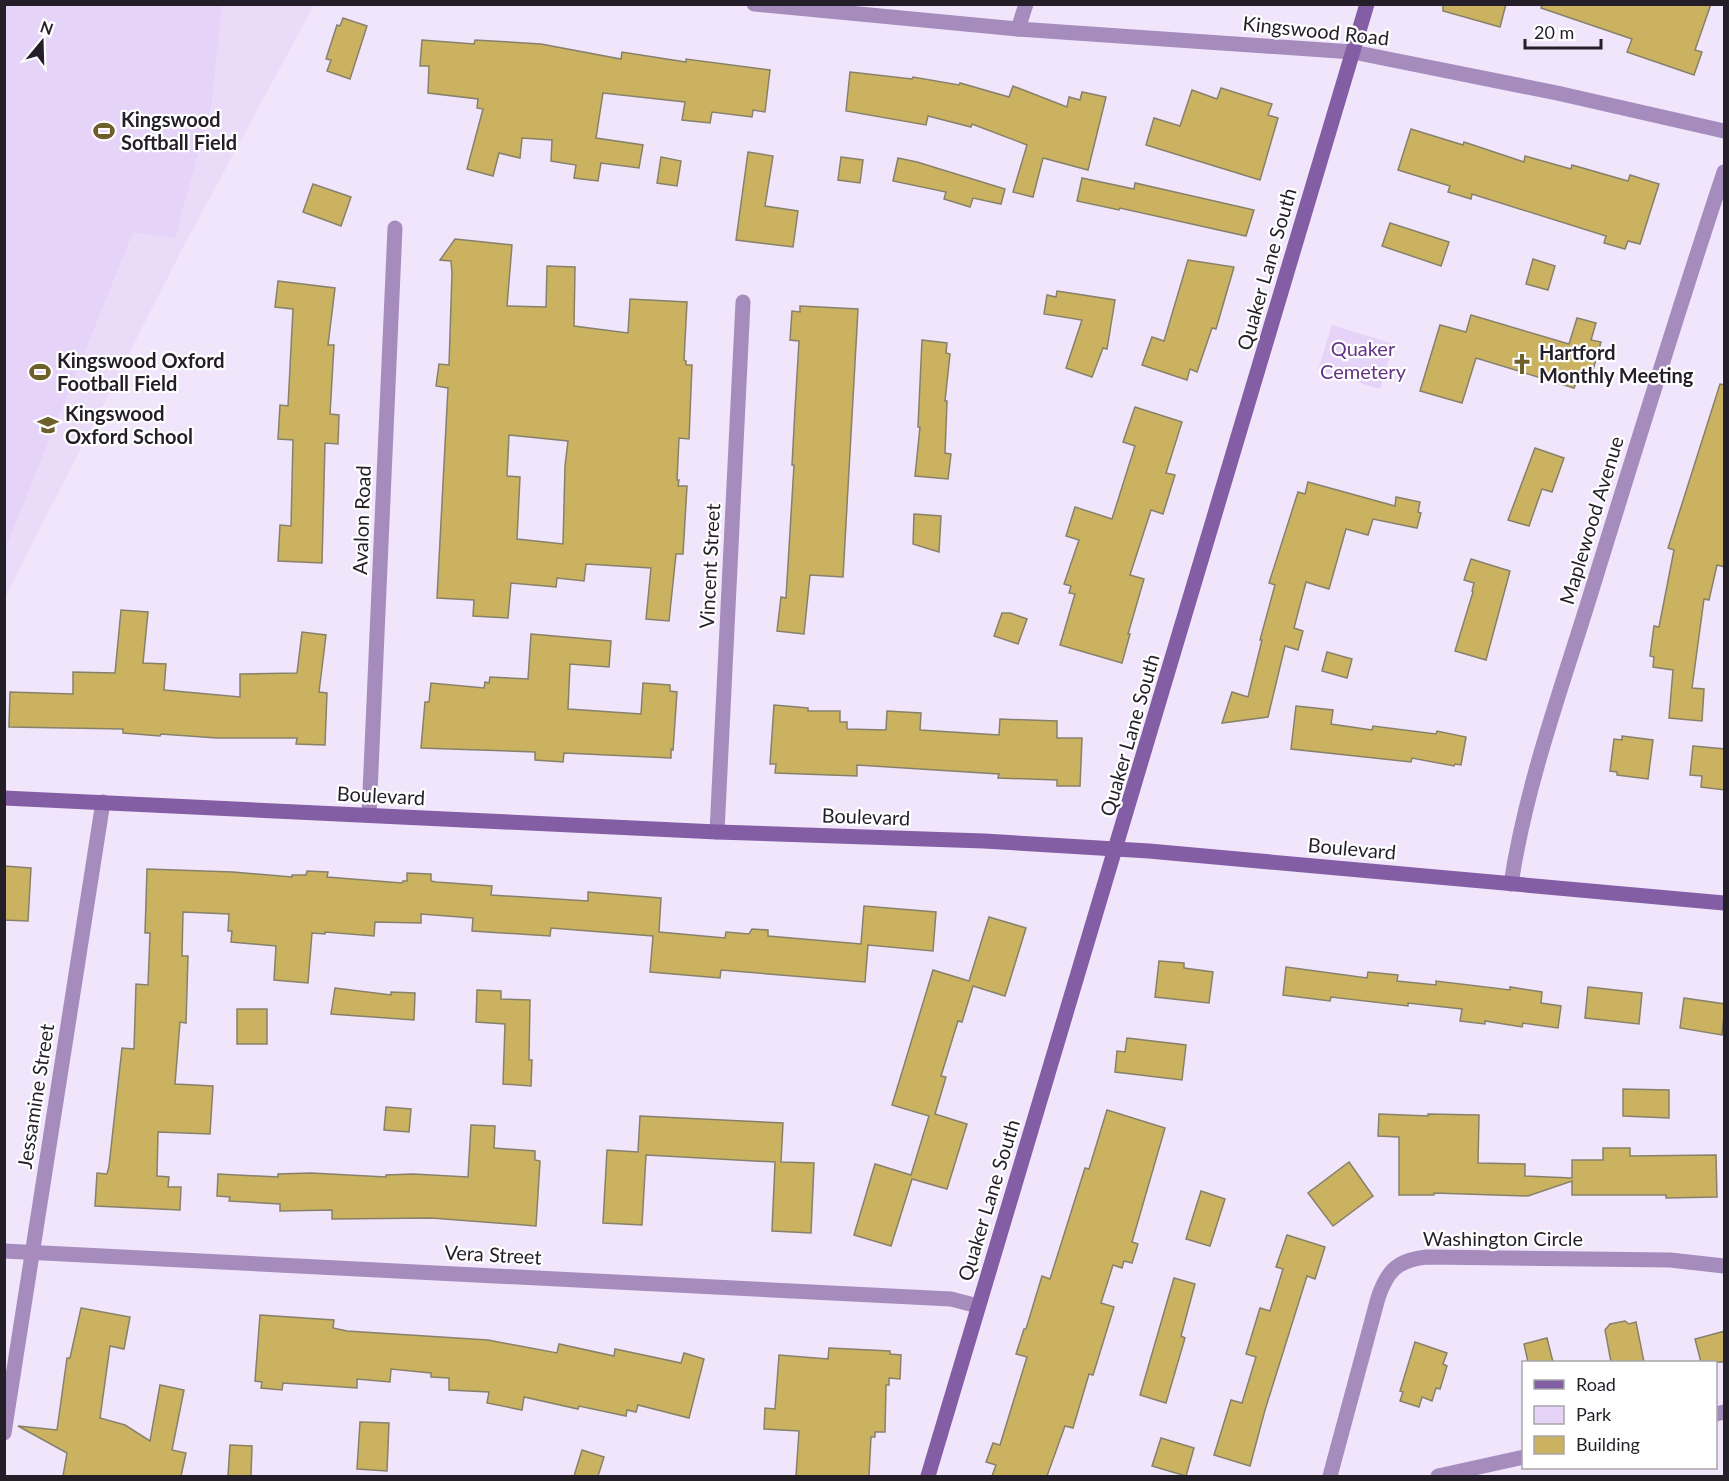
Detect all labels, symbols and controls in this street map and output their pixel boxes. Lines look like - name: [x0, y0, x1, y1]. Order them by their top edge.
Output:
- street label: Kingswood Road: [1242, 10, 1390, 50]
- north arrow: [12, 12, 72, 72]
- scale bar: [1525, 12, 1602, 50]
- text: N: [38, 16, 56, 38]
- text: 20 m: [1534, 21, 1574, 43]
- place label: Kingswood Softball Field: [121, 107, 237, 154]
- sports icon: Kingswood Softball Field: [92, 119, 116, 143]
- street label: Quaker Lane South: [1231, 185, 1301, 353]
- park label: Quaker Cemetery: [1320, 336, 1407, 383]
- place label: Hartford Monthly Meeting: [1539, 340, 1694, 387]
- place label: Kingswood Oxford Football Field: [57, 348, 225, 395]
- church icon: Hartford Monthly Meeting: [1510, 352, 1534, 376]
- sports icon: Kingswood Oxford Football Field: [28, 360, 52, 384]
- place label: Kingswood Oxford School: [65, 401, 193, 448]
- school or university icon: Kingswood Oxford School: [36, 413, 60, 437]
- street label: Maplewood Avenue: [1554, 433, 1628, 607]
- street label: Avalon Road: [347, 465, 375, 575]
- street label: Vincent Street: [694, 503, 724, 629]
- street label: Quaker Lane South: [1094, 651, 1164, 819]
- street label: Boulevard: [336, 781, 426, 809]
- street label: Boulevard: [821, 802, 911, 830]
- street label: Boulevard: [1307, 832, 1397, 864]
- street label: Jessamine Street: [12, 1022, 58, 1170]
- street label: Quaker Lane South: [952, 1116, 1024, 1284]
- street label: Washington Circle: [1423, 1226, 1583, 1250]
- street label: Vera Street: [444, 1239, 542, 1269]
- legend: [1522, 1361, 1717, 1469]
- text: Road: [1576, 1373, 1616, 1395]
- text: Park: [1576, 1403, 1612, 1425]
- text: Building: [1576, 1433, 1640, 1455]

